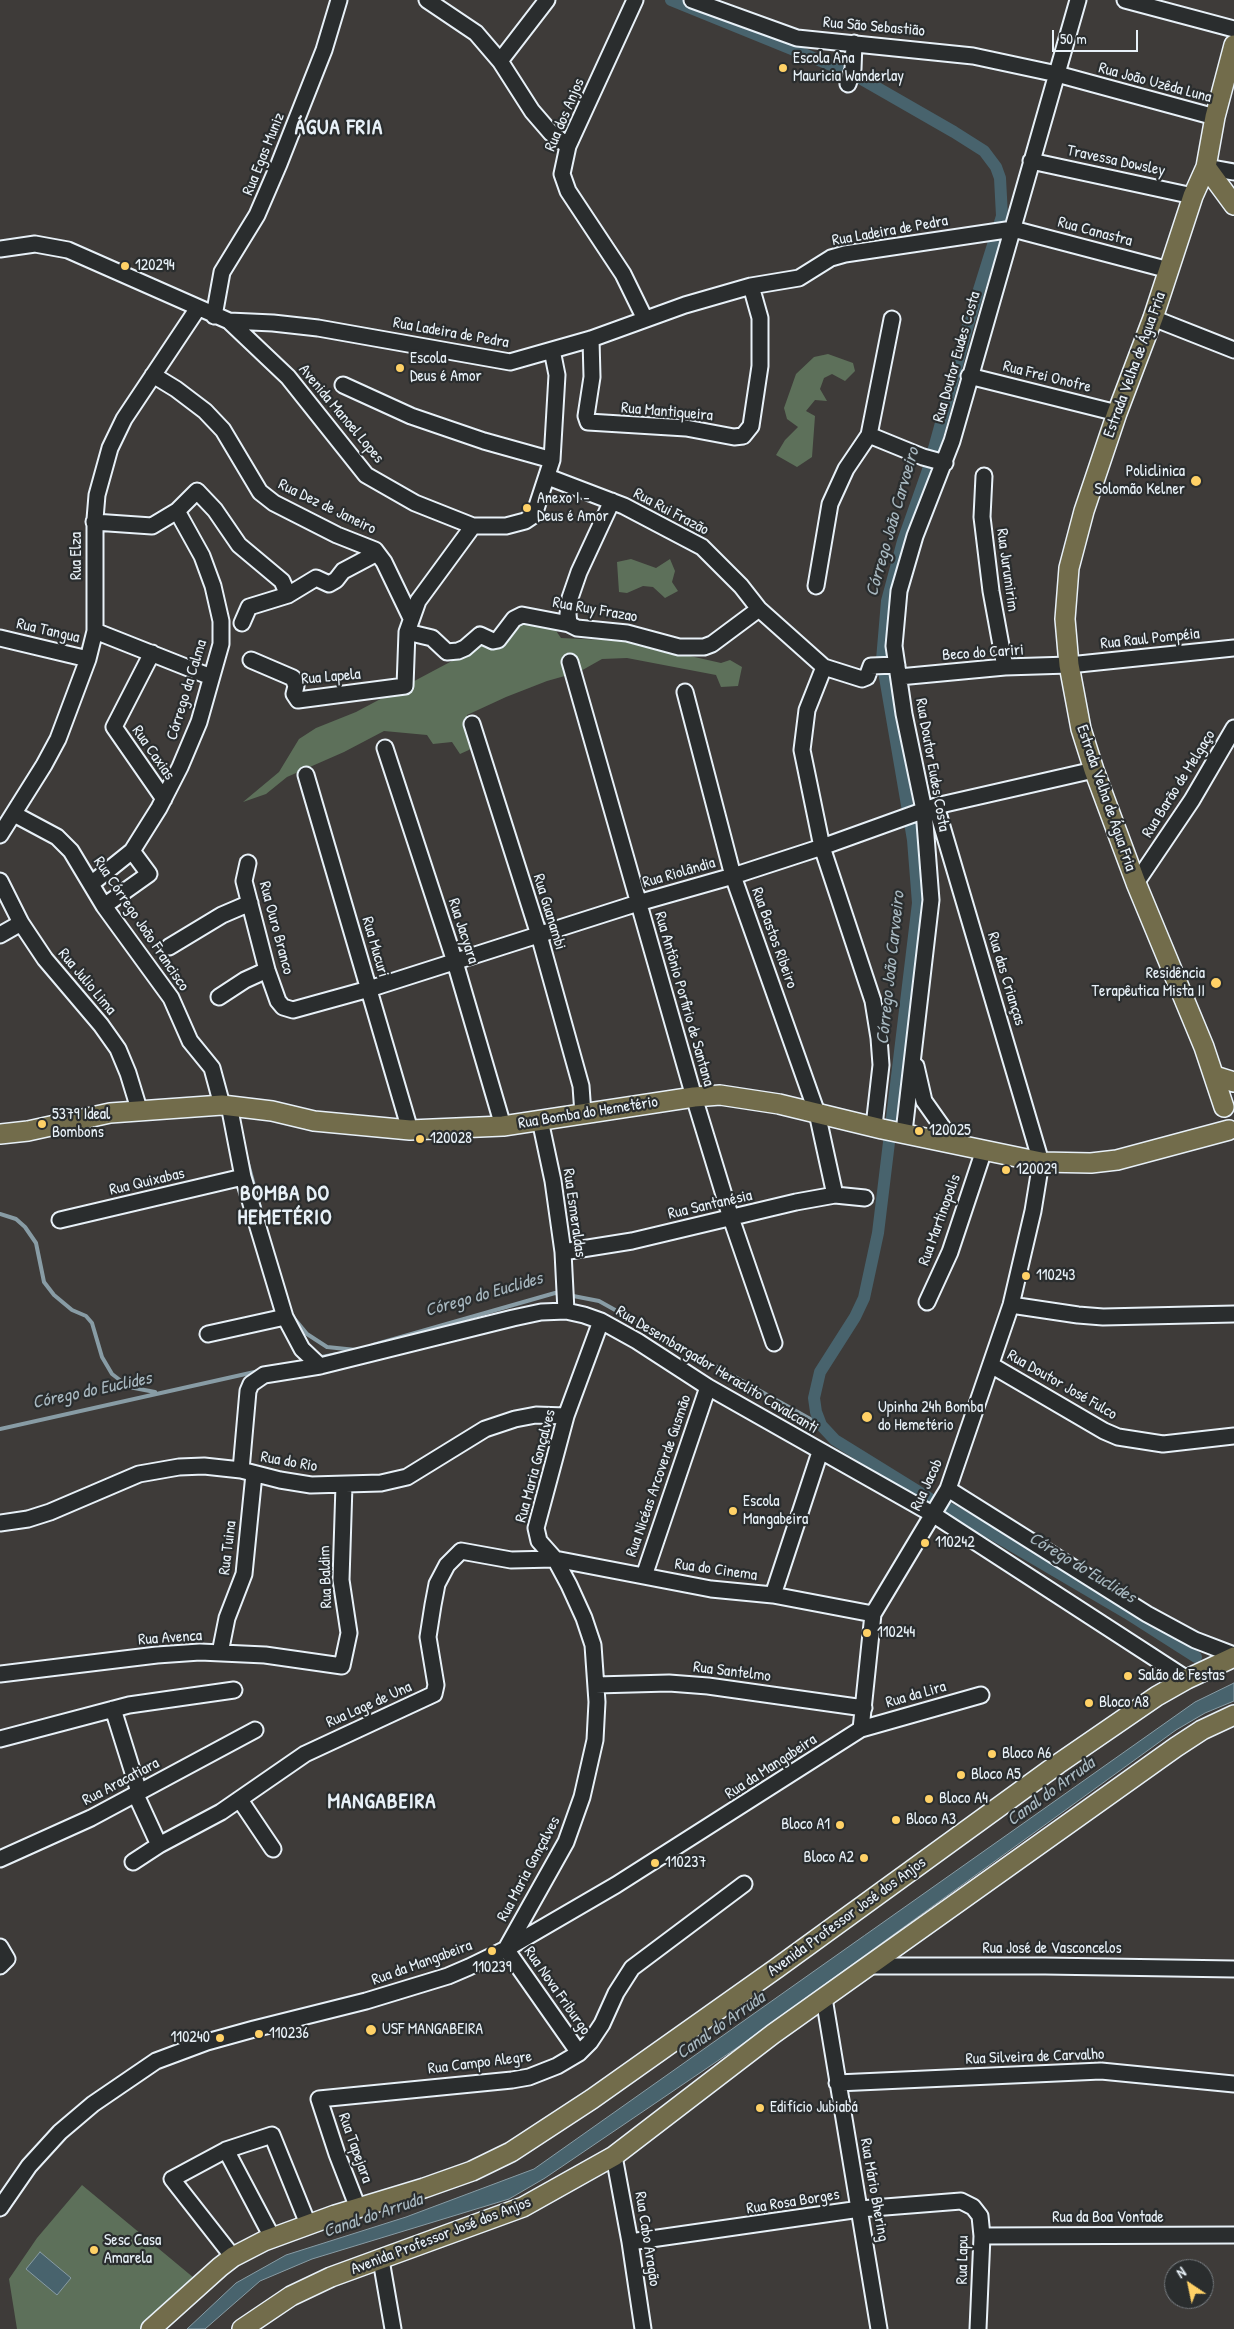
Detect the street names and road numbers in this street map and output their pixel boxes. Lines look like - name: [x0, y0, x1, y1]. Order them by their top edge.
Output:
- street label: Rua São Sebastião: [822, 13, 926, 41]
- street label: Rua João Uzêda Luna: [1096, 59, 1214, 107]
- street label: Rua dos Anjos: [541, 76, 589, 154]
- street label: Rua Egas Muniz: [239, 110, 289, 198]
- street label: Travessa Dowsley: [1065, 141, 1167, 181]
- street label: Rua Ladeira de Pedra: [831, 211, 949, 251]
- street label: Rua Canastra: [1056, 213, 1134, 251]
- street label: Rua Doutor Eudes Costa: [929, 290, 985, 424]
- street label: Estrada Velha de Água Fria: [1100, 290, 1170, 440]
- street label: Rua Ladeira de Pedra: [392, 313, 510, 353]
- street label: Rua Frei Onofre: [1001, 357, 1093, 397]
- street label: Avenida Manoel Lopes: [294, 361, 388, 467]
- street label: Rua Mantiqueira: [620, 398, 714, 426]
- street label: Rua Dez de Janeiro: [275, 475, 379, 539]
- street label: Rua Rui Frazão: [630, 484, 712, 540]
- street label: Rua Jurumirim: [992, 527, 1022, 613]
- street label: Rua Elza: [67, 532, 87, 580]
- street label: Rua Ruy Frazao: [551, 593, 639, 627]
- street label: Rua Tangua: [14, 614, 82, 648]
- street label: Rua Raul Pompéia: [1099, 624, 1201, 654]
- street label: Córrego da Calma: [163, 638, 211, 742]
- street label: Beco do Cariri: [942, 641, 1024, 665]
- street label: Rua Lapela: [300, 665, 362, 689]
- street label: Rua Doutor Eudes Costa: [911, 697, 953, 833]
- street label: Rua Caxias: [127, 722, 179, 784]
- street label: Estrada Velha de Água Fria: [1072, 722, 1140, 874]
- street label: Rua Barão de Melgaço: [1138, 727, 1220, 841]
- street label: Rua Córrego João Francisco: [89, 853, 193, 995]
- street label: Rua Riolândia: [640, 853, 718, 893]
- street label: Rua Guanambi: [528, 872, 570, 952]
- street label: Rua Ouro Branco: [254, 879, 298, 977]
- street label: Rua Bastos Ribeiro: [747, 885, 801, 991]
- street label: Rua Jacyara: [443, 896, 483, 966]
- street label: Rua Antônio Porfirio de Santana: [650, 910, 718, 1088]
- street label: Rua Mucuri: [357, 915, 393, 979]
- street label: Rua das Crianças: [983, 930, 1029, 1028]
- street label: Rua Julio Lima: [54, 945, 120, 1019]
- street label: Rua Bomba do Hemetério: [517, 1092, 659, 1134]
- street label: Rua Quixabas: [108, 1164, 186, 1200]
- street label: Rua Esmeraldas: [558, 1167, 590, 1259]
- street label: Rua Martinopolis: [915, 1172, 965, 1268]
- street label: Rua Santanésia: [666, 1186, 754, 1224]
- street label: Rua Desembargador Heraclito Cavalcanti: [612, 1302, 822, 1438]
- street label: Rua Doutor José Fulco: [1004, 1346, 1120, 1424]
- street label: Rua Nicéas Arcoverde Gusmão: [622, 1392, 696, 1560]
- street label: Rua Maria Gonçalves: [512, 1407, 560, 1525]
- street label: Rua do Rio: [259, 1448, 319, 1476]
- street label: Rua Jacob: [907, 1456, 947, 1514]
- street label: Rua Tuina: [215, 1520, 241, 1576]
- street label: Rua Baldim: [315, 1545, 337, 1609]
- street label: Rua do Cinema: [674, 1555, 758, 1585]
- street label: Rua Avenca: [137, 1626, 203, 1650]
- street label: Rua Santelmo: [692, 1658, 772, 1686]
- street label: Rua da Lira: [884, 1677, 948, 1713]
- street label: Rua Lage de Una: [323, 1678, 415, 1732]
- street label: Rua da Mangabeira: [722, 1730, 820, 1804]
- street label: Rua Aracatiara: [79, 1754, 163, 1810]
- street label: Rua Maria Gonçalves: [493, 1813, 565, 1925]
- street label: Avenida Professor José dos Anjos: [764, 1853, 930, 1981]
- street label: Rua da Mangabeira: [369, 1936, 475, 1990]
- street label: Rua José de Vasconcelos: [982, 1939, 1122, 1959]
- street label: Rua Nova Friburgo: [519, 1943, 595, 2039]
- street label: Rua Silveira de Carvalho: [965, 2045, 1105, 2069]
- street label: Rua Campo Alegre: [427, 2047, 533, 2079]
- street label: Rua Tapejara: [333, 2110, 377, 2186]
- street label: Rua Mário Bhering: [855, 2137, 893, 2243]
- street label: Rua Rosa Borges: [745, 2185, 841, 2219]
- street label: Rua Cabo Aragão: [630, 2190, 664, 2288]
- street label: Avenida Professor José dos Anjos: [348, 2193, 534, 2279]
- street label: Rua da Boa Vontade: [1052, 2208, 1164, 2228]
- street label: Rua Lapu: [953, 2235, 973, 2285]

